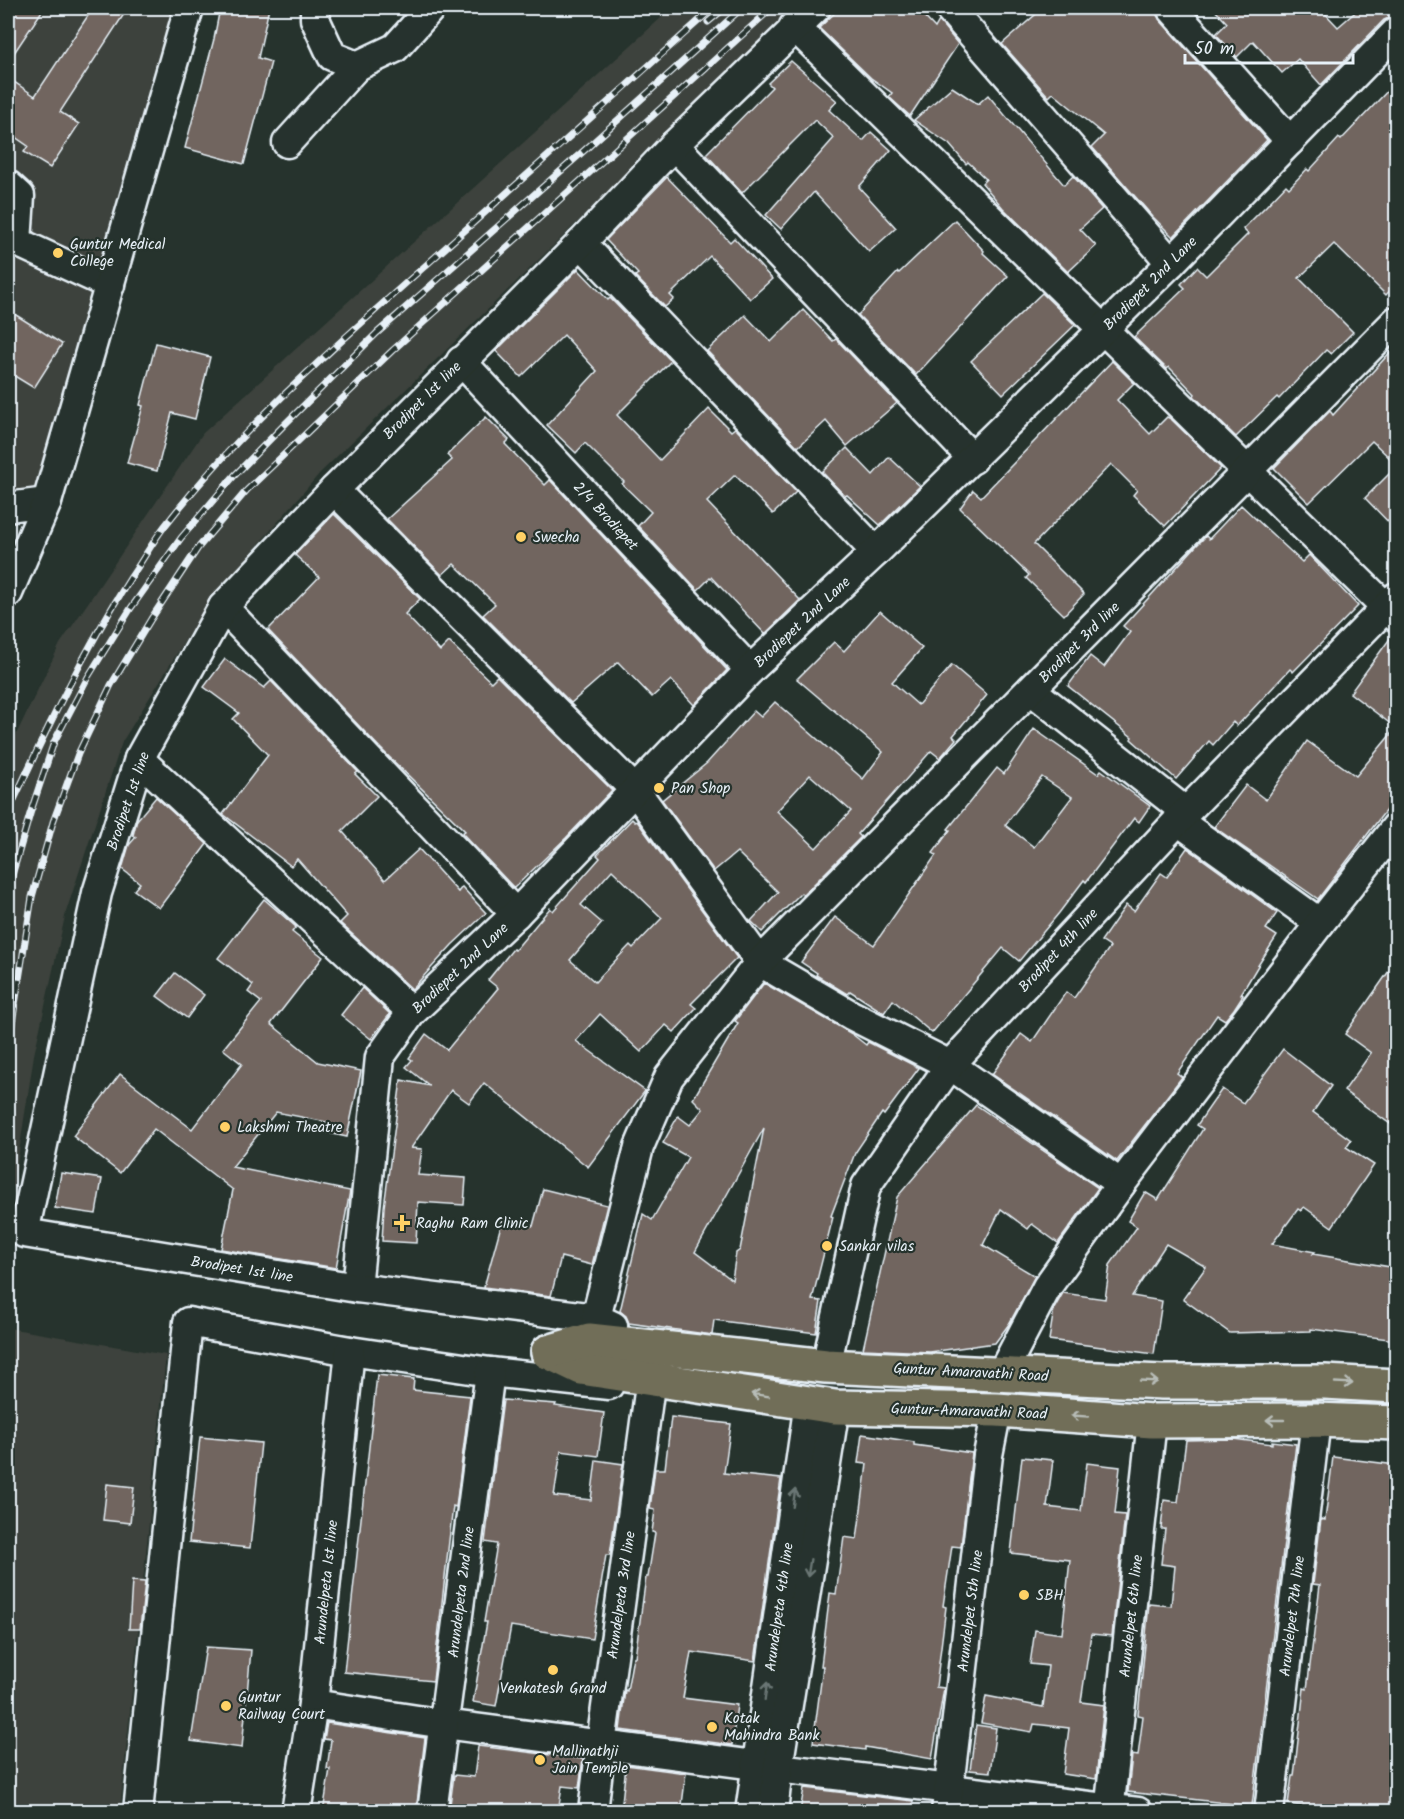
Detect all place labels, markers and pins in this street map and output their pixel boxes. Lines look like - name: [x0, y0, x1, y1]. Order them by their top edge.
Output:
- place label: Guntur Medical College: [70, 233, 166, 274]
- marker: Guntur Medical College: [51, 246, 65, 260]
- place label: Swecha: [533, 526, 580, 550]
- marker: Swecha: [514, 530, 528, 544]
- place label: Pan Shop: [671, 777, 730, 801]
- marker: Pan Shop: [652, 781, 666, 795]
- place label: Lakshmi Theatre: [237, 1116, 343, 1140]
- marker: Lakshmi Theatre: [218, 1120, 232, 1134]
- place label: Raghu Ram Clinic: [416, 1212, 529, 1236]
- marker: Raghu Ram Clinic: [393, 1214, 411, 1232]
- place label: Sankar vilas: [839, 1235, 915, 1259]
- marker: Sankar vilas: [820, 1239, 834, 1253]
- place label: SBH: [1036, 1584, 1064, 1608]
- marker: SBH: [1017, 1588, 1031, 1602]
- marker: Venkatesh Grand: [546, 1663, 560, 1677]
- place label: Venkatesh Grand: [500, 1677, 607, 1701]
- place label: Guntur Railway Court: [238, 1686, 325, 1727]
- marker: Guntur Railway Court: [219, 1699, 233, 1713]
- place label: Kotak Mahindra Bank: [724, 1707, 821, 1748]
- marker: Kotak Mahindra Bank: [705, 1720, 719, 1734]
- place label: Mallinathji Jain Temple: [552, 1740, 628, 1781]
- marker: Mallinathji Jain Temple: [533, 1753, 547, 1767]

